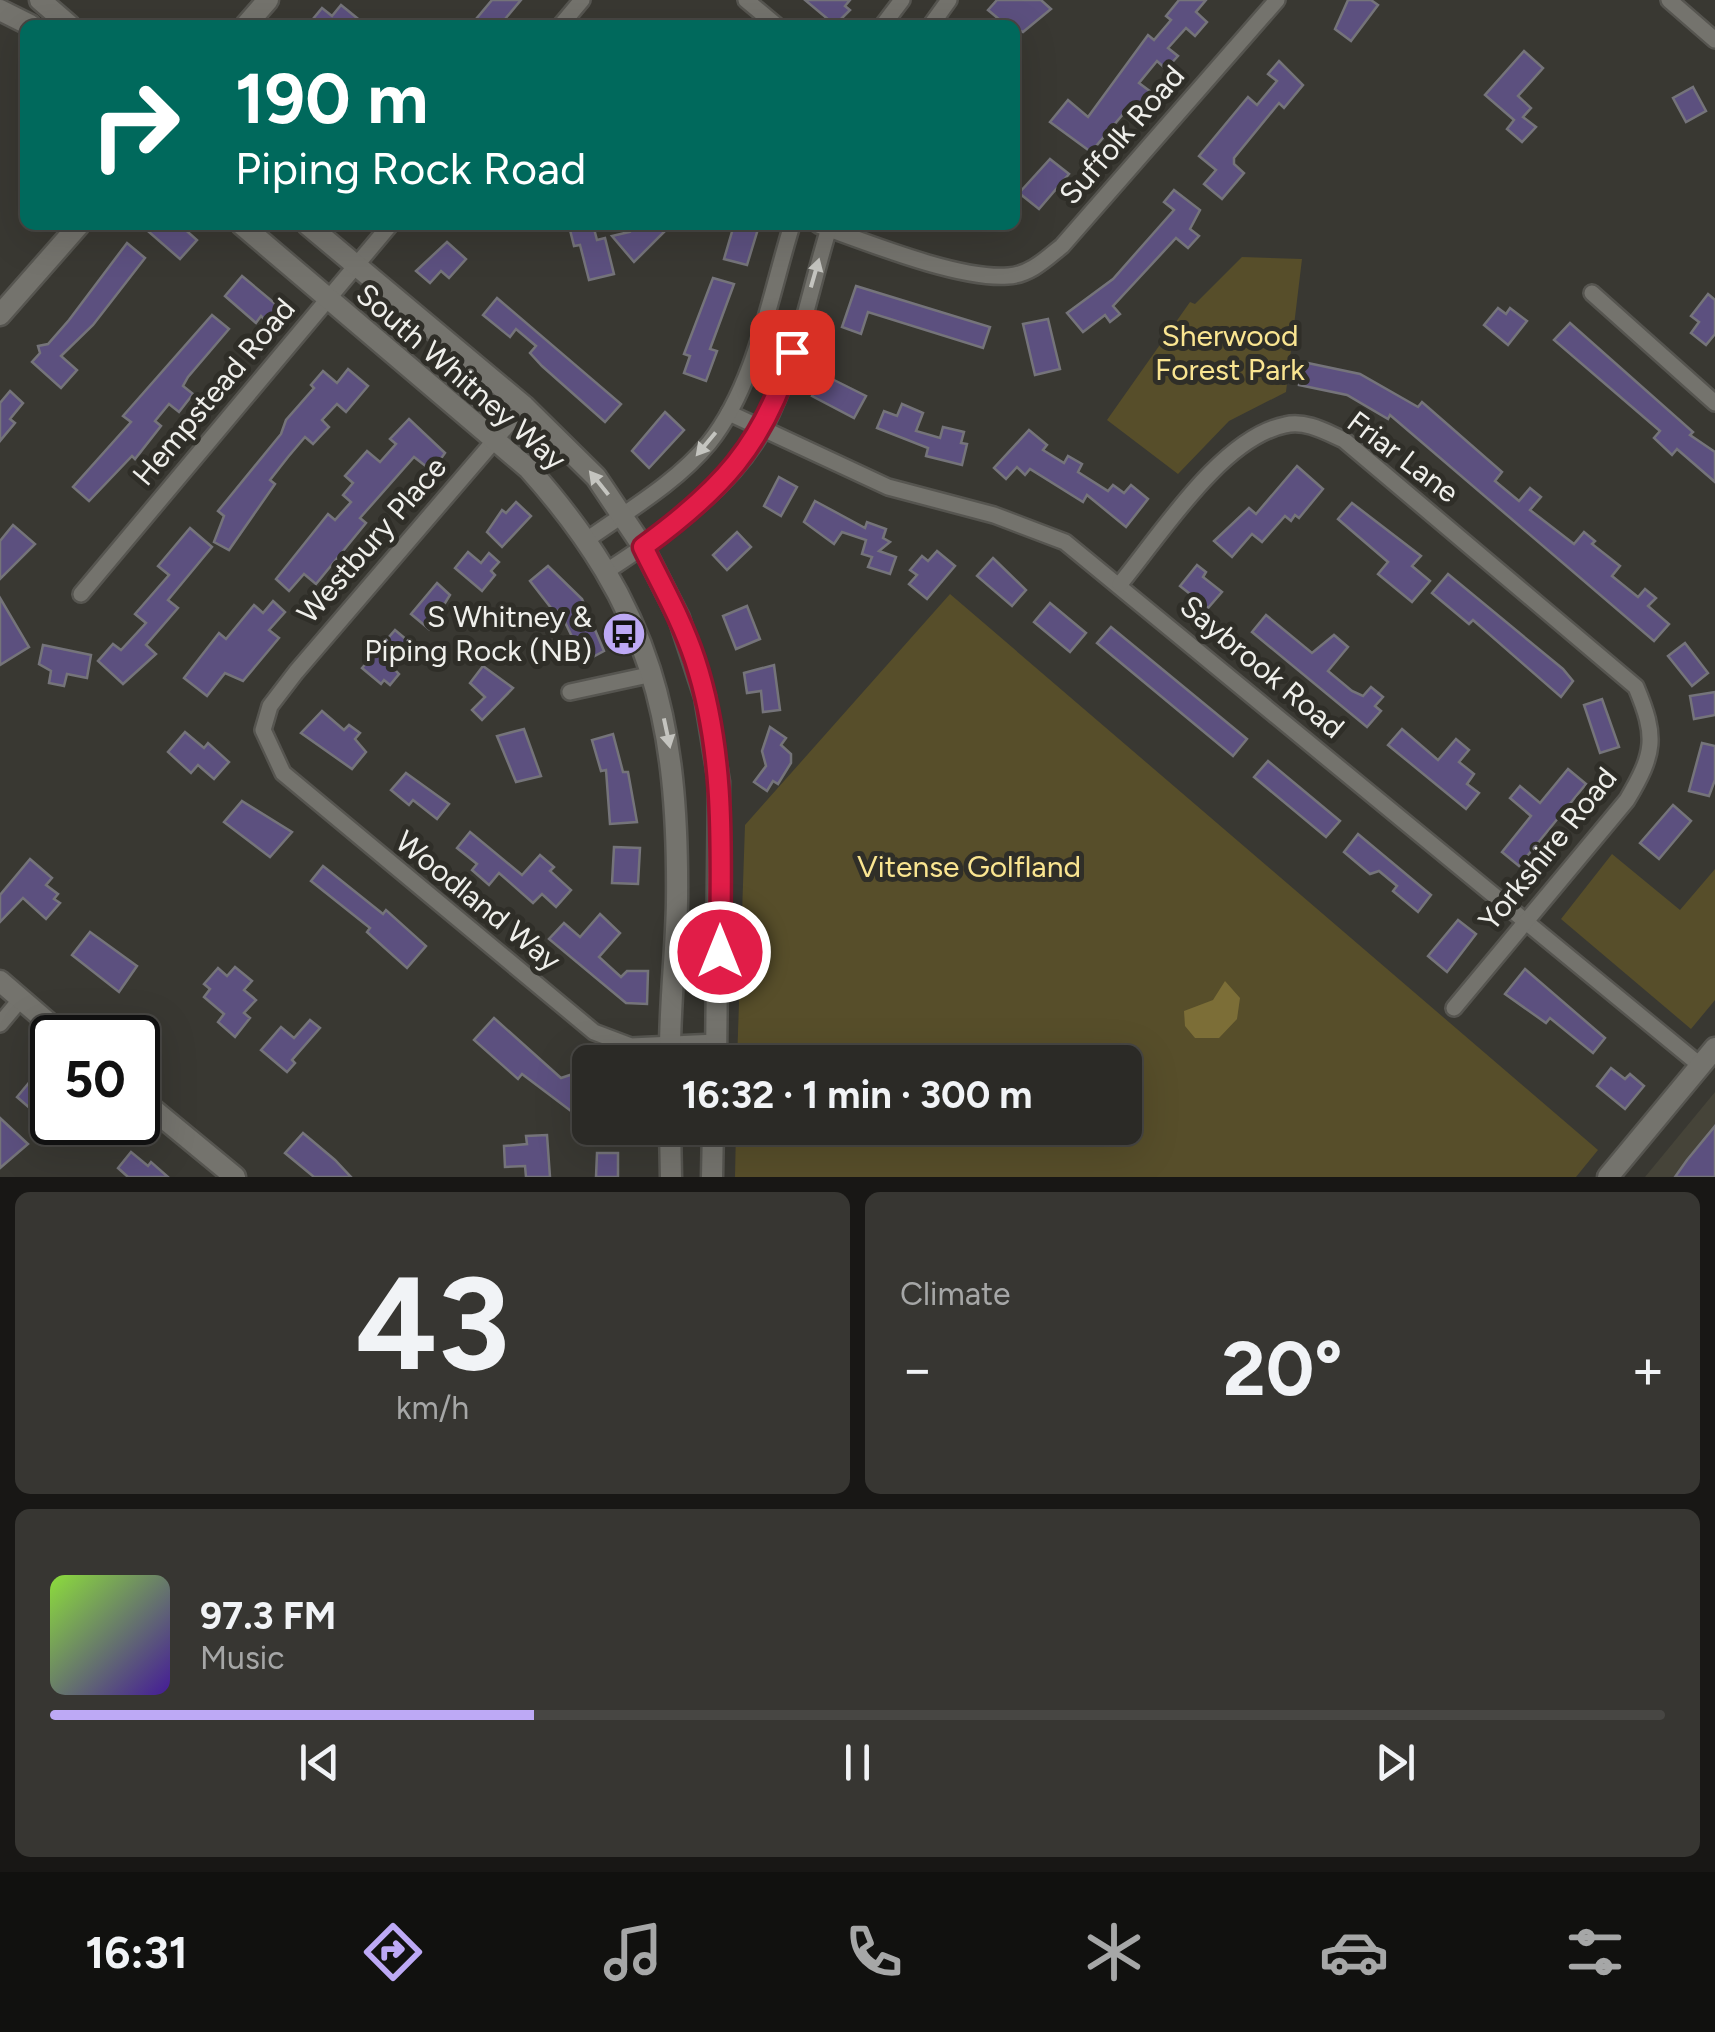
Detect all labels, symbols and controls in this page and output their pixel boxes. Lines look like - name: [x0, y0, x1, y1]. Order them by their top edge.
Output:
- text: 190 m: [235, 56, 428, 141]
- street label: Suffolk Road: [1051, 58, 1192, 212]
- icon: right: [70, 60, 200, 190]
- text: Piping Rock Road: [235, 141, 586, 195]
- one-way arrow: [808, 258, 824, 289]
- street label: South Whitney Way: [349, 275, 574, 478]
- street label: Hempstead Road: [125, 290, 303, 493]
- pin: [750, 310, 835, 395]
- park label: Sherwood Forest Park: [1155, 317, 1305, 388]
- icon: arrive: [765, 325, 820, 380]
- street label: Friar Lane: [1340, 403, 1466, 510]
- one-way arrow: [696, 432, 717, 457]
- street label: Westbury Place: [289, 449, 454, 631]
- one-way arrow: [589, 470, 610, 495]
- street label: Saybrook Road: [1173, 587, 1352, 746]
- place label: S Whitney & Piping Rock (NB): [364, 598, 593, 669]
- bus stop icon: S Whitney & Piping Rock (NB): [601, 611, 647, 657]
- one-way arrow: [660, 718, 676, 749]
- street label: Yorkshire Road: [1471, 760, 1625, 938]
- street label: Woodland Way: [388, 823, 569, 979]
- park label: Vitense Golfland: [857, 848, 1081, 885]
- position arrow: [668, 900, 772, 1004]
- speed limit sign: 50: [30, 1015, 160, 1145]
- text: 16:32 · 1 min · 300 m: [682, 1072, 1032, 1118]
- text: 43: [355, 1246, 510, 1402]
- text: Climate: [900, 1275, 1011, 1313]
- text: 20°: [1222, 1324, 1343, 1414]
- text: −: [900, 1336, 934, 1402]
- text: +: [1631, 1336, 1665, 1402]
- text: km/h: [396, 1389, 469, 1427]
- text: 97.3 FM: [200, 1593, 336, 1639]
- text: Music: [200, 1639, 285, 1677]
- icon: previous: [292, 1735, 347, 1790]
- icon: pause: [830, 1735, 885, 1790]
- icon: next: [1368, 1735, 1423, 1790]
- icon: directions: [358, 1917, 428, 1987]
- icon: music: [598, 1917, 668, 1987]
- icon: phone: [839, 1917, 909, 1987]
- icon: climate: [1079, 1917, 1149, 1987]
- icon: car: [1319, 1917, 1389, 1987]
- icon: filters: [1560, 1917, 1630, 1987]
- text: 16:31: [85, 1925, 188, 1979]

